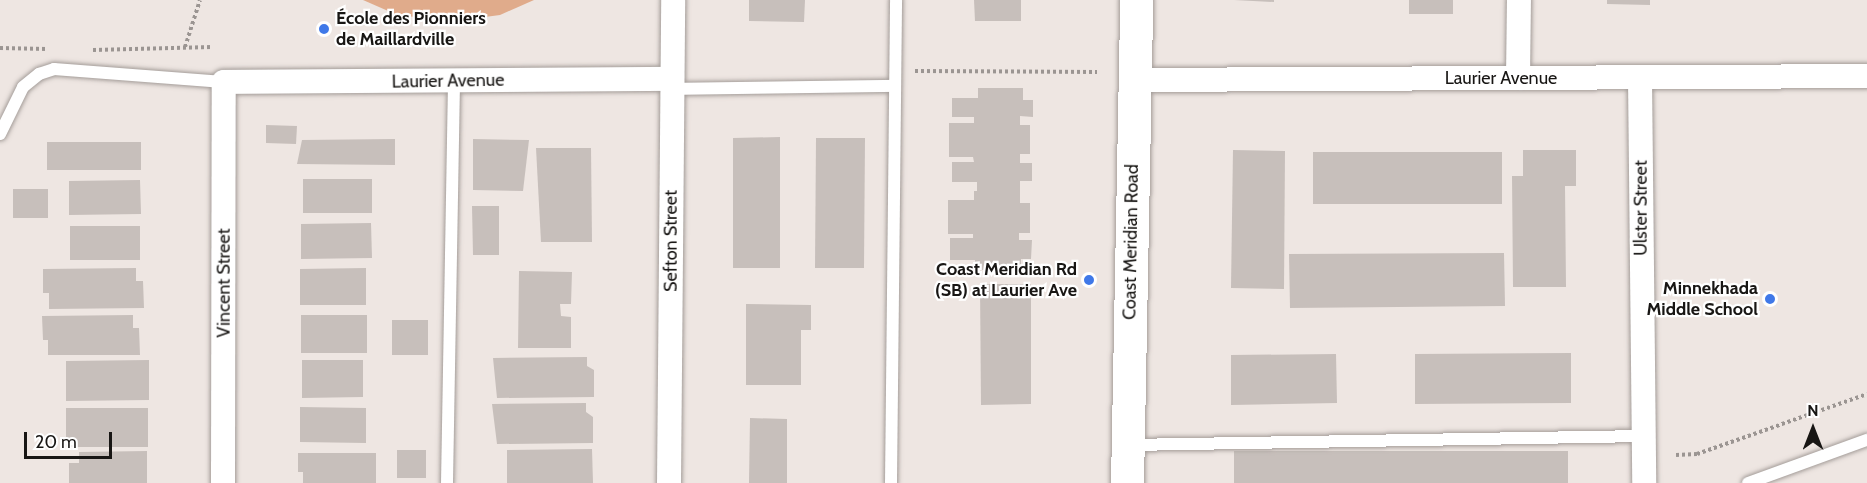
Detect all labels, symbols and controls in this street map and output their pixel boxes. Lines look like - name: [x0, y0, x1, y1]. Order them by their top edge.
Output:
- place label: École des Pionniers de Maillardville: [336, 8, 486, 50]
- marker: École des Pionniers de Maillardville: [317, 22, 331, 36]
- street label: Laurier Avenue: [1445, 67, 1557, 89]
- street label: Laurier Avenue: [392, 69, 504, 93]
- street label: Ulster Street: [1630, 160, 1652, 256]
- street label: Coast Meridian Road: [1119, 164, 1143, 320]
- street label: Sefton Street: [660, 190, 682, 292]
- street label: Vincent Street: [213, 228, 235, 338]
- place label: Coast Meridian Rd (SB) at Laurier Ave: [935, 259, 1077, 302]
- marker: Coast Meridian Rd (SB) at Laurier Ave: [1082, 273, 1096, 287]
- place label: Minnekhada Middle School: [1647, 278, 1758, 320]
- marker: Minnekhada Middle School: [1763, 292, 1777, 306]
- north arrow: [1783, 399, 1843, 459]
- text: N: [1807, 401, 1819, 420]
- scale bar: [27, 420, 116, 458]
- text: 20 m: [35, 431, 77, 453]

